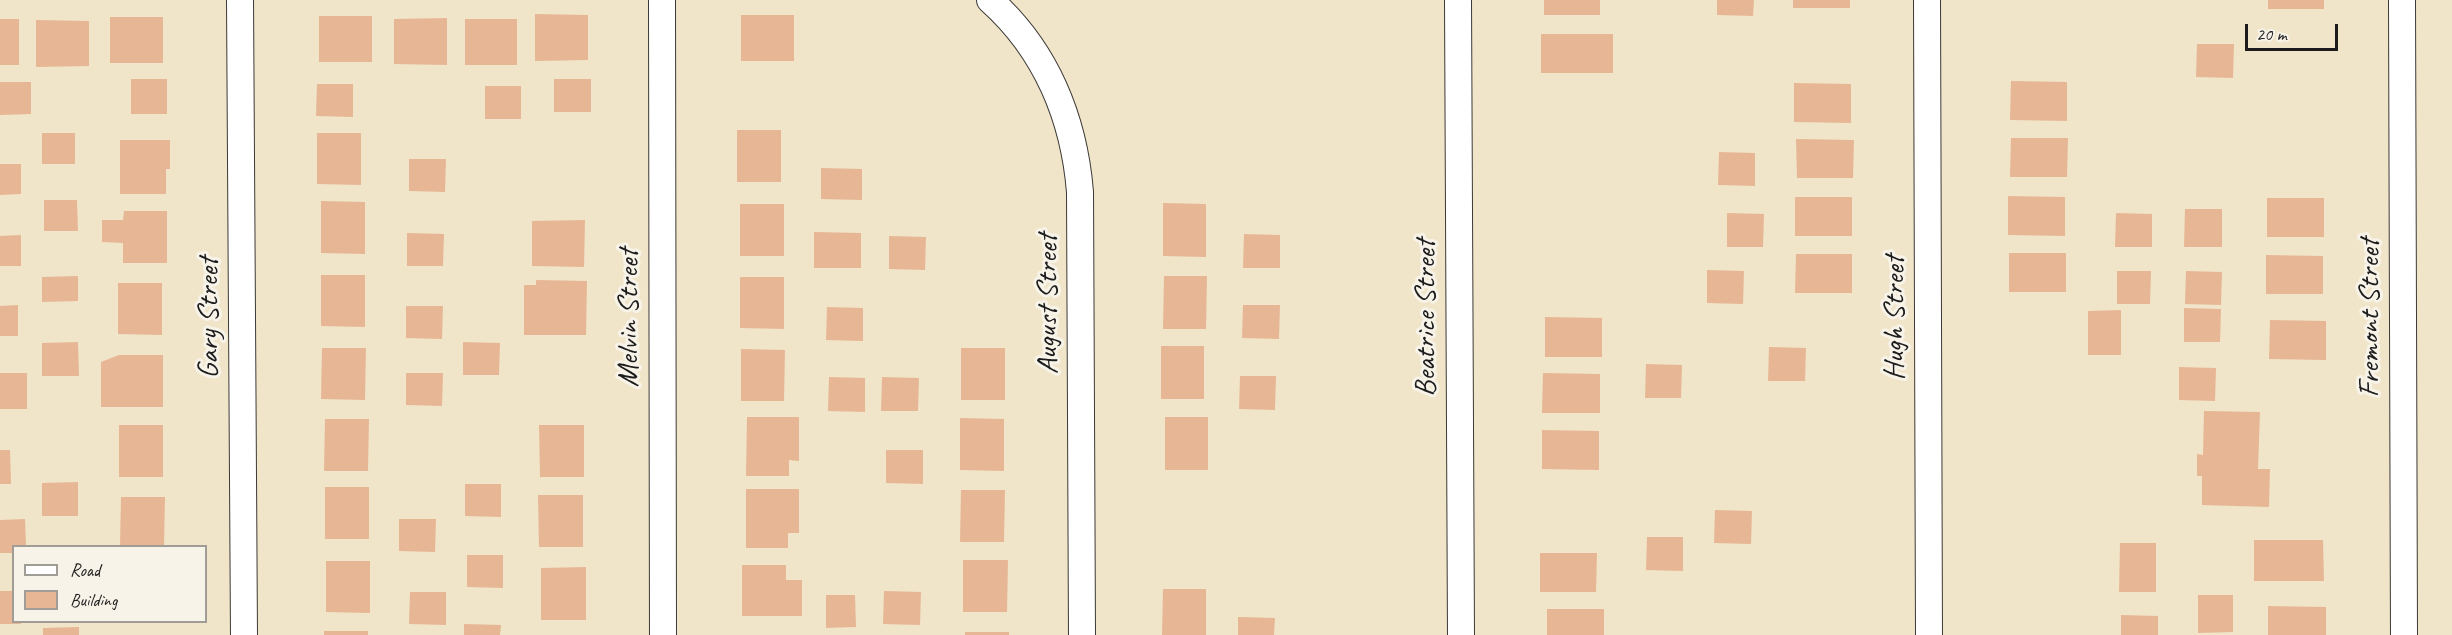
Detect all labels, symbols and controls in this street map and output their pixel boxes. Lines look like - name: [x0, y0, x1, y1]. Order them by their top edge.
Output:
- scale bar: [2248, 12, 2341, 50]
- text: 20 m: [2256, 23, 2287, 45]
- street label: August Street: [1030, 234, 1066, 374]
- street label: Beatrice Street: [1408, 239, 1444, 397]
- street label: Fremont Street: [2352, 239, 2388, 397]
- street label: Melvin Street: [611, 249, 647, 387]
- street label: Hugh Street: [1877, 256, 1913, 380]
- street label: Gary Street: [191, 257, 227, 379]
- legend: [12, 545, 207, 623]
- text: Road: [70, 559, 100, 581]
- text: Building: [70, 589, 117, 611]

